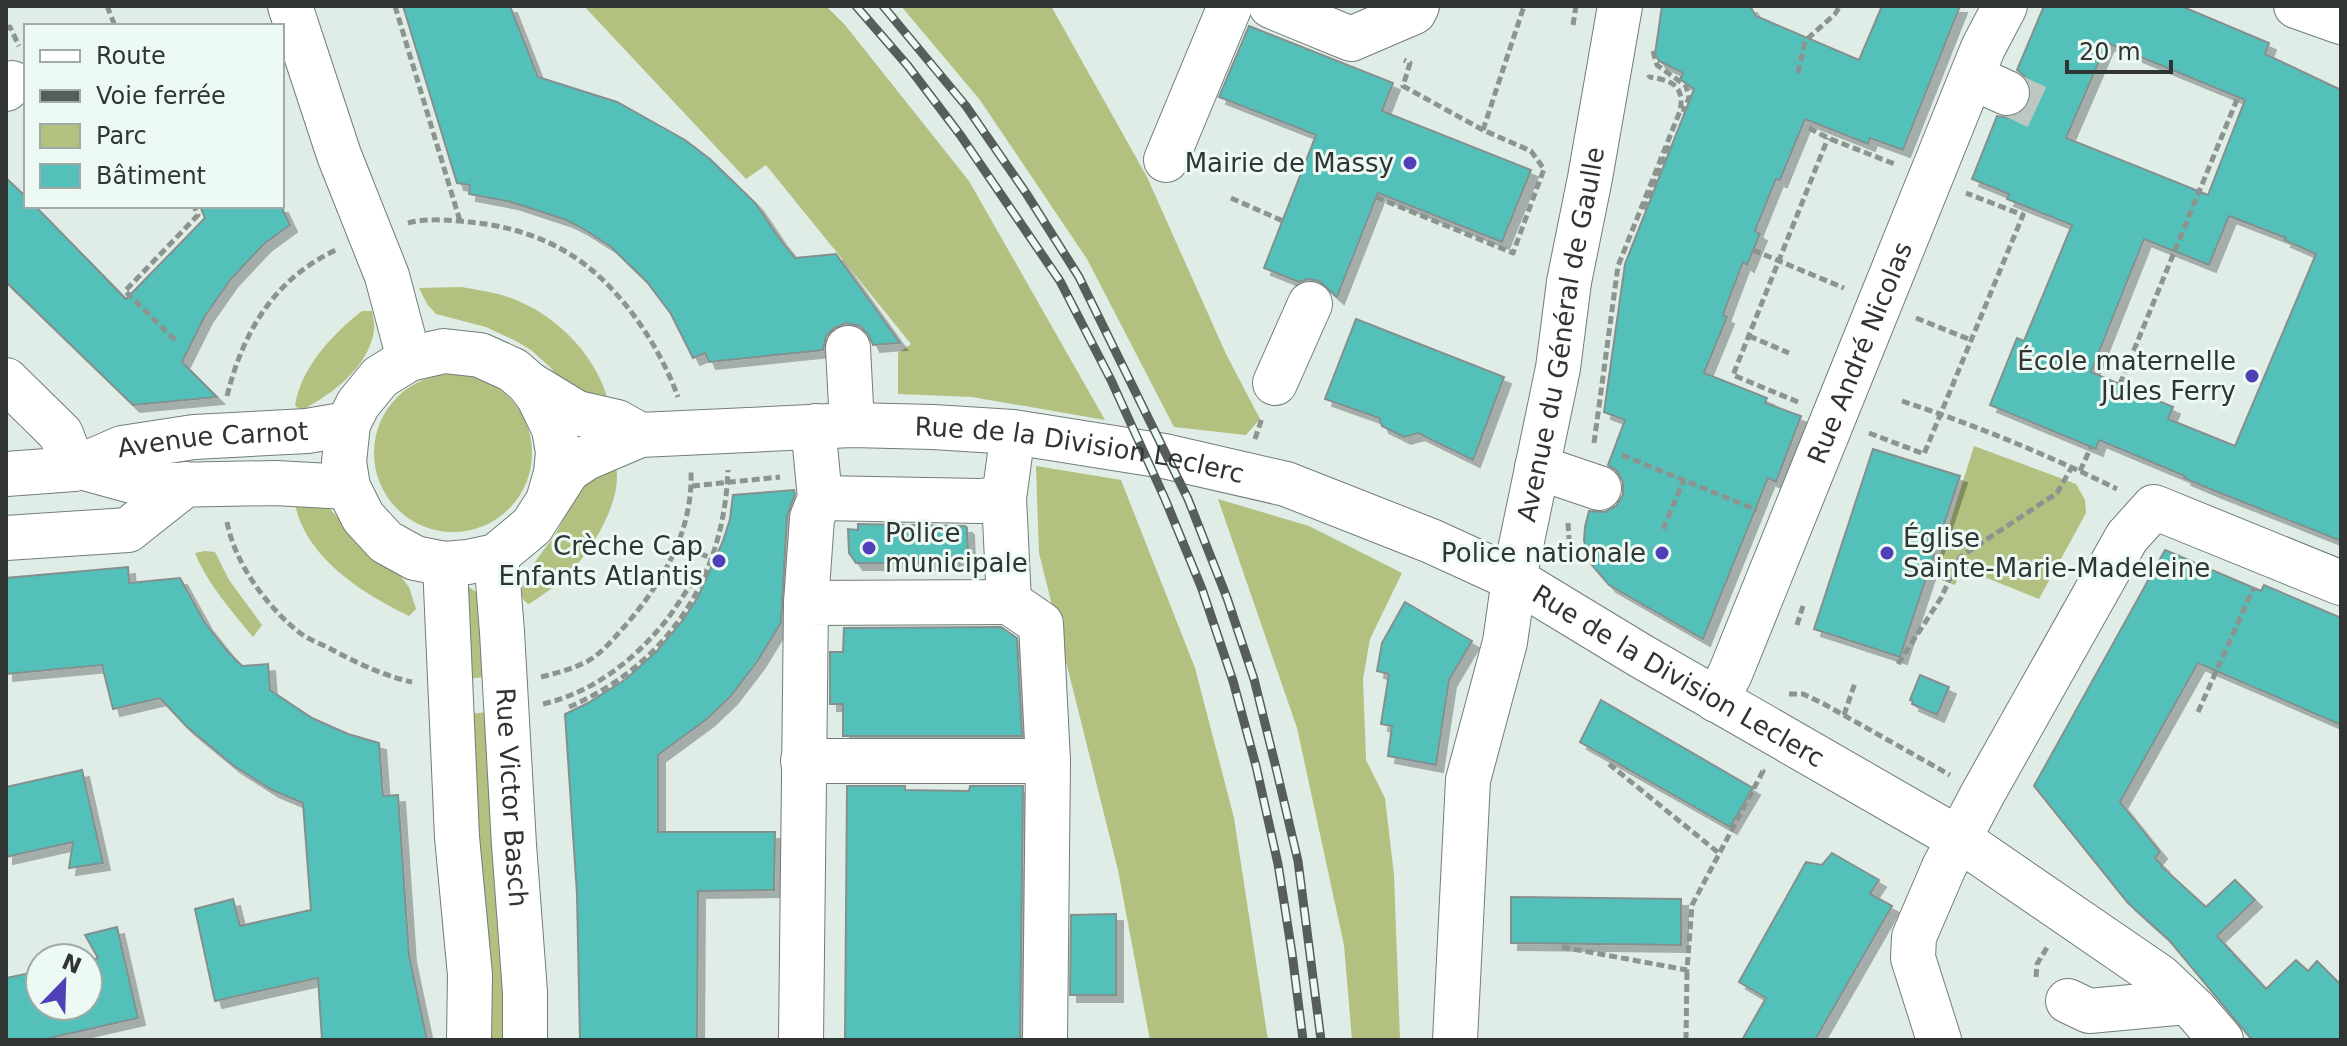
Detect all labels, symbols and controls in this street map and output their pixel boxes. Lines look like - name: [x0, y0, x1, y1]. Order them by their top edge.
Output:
- legend: [24, 24, 284, 208]
- scale bar: [2067, 24, 2171, 74]
- text: 20 m: [2079, 38, 2141, 66]
- text: Route: [96, 42, 166, 70]
- text: Voie ferrée: [96, 82, 226, 110]
- text: Parc: [96, 122, 147, 150]
- street label: Avenue du Général de Gaulle: [1511, 145, 1610, 525]
- place label: Mairie de Massy: [1185, 148, 1394, 178]
- marker: Mairie de Massy: [1401, 154, 1419, 172]
- text: Bâtiment: [96, 162, 206, 190]
- street label: Rue André Nicolas: [1802, 238, 1918, 468]
- place label: École maternelle Jules Ferry: [2017, 345, 2236, 406]
- marker: École maternelle Jules Ferry: [2243, 367, 2261, 385]
- street label: Rue de la Division Leclerc: [914, 412, 1247, 489]
- street label: Avenue Carnot: [115, 416, 309, 464]
- place label: Police municipale: [885, 518, 1028, 578]
- place label: Église Sainte-Marie-Madeleine: [1903, 522, 2210, 583]
- place label: Crèche Cap Enfants Atlantis: [498, 531, 703, 591]
- place label: Police nationale: [1441, 538, 1646, 568]
- marker: Police municipale: [860, 539, 878, 557]
- marker: Police nationale: [1653, 544, 1671, 562]
- marker: Église Sainte-Marie-Madeleine: [1878, 544, 1896, 562]
- marker: Crèche Cap Enfants Atlantis: [710, 552, 728, 570]
- street label: Rue de la Division Leclerc: [1527, 579, 1830, 773]
- street label: Rue Victor Basch: [490, 687, 534, 908]
- north arrow: [24, 942, 104, 1022]
- text: N: [58, 949, 85, 979]

